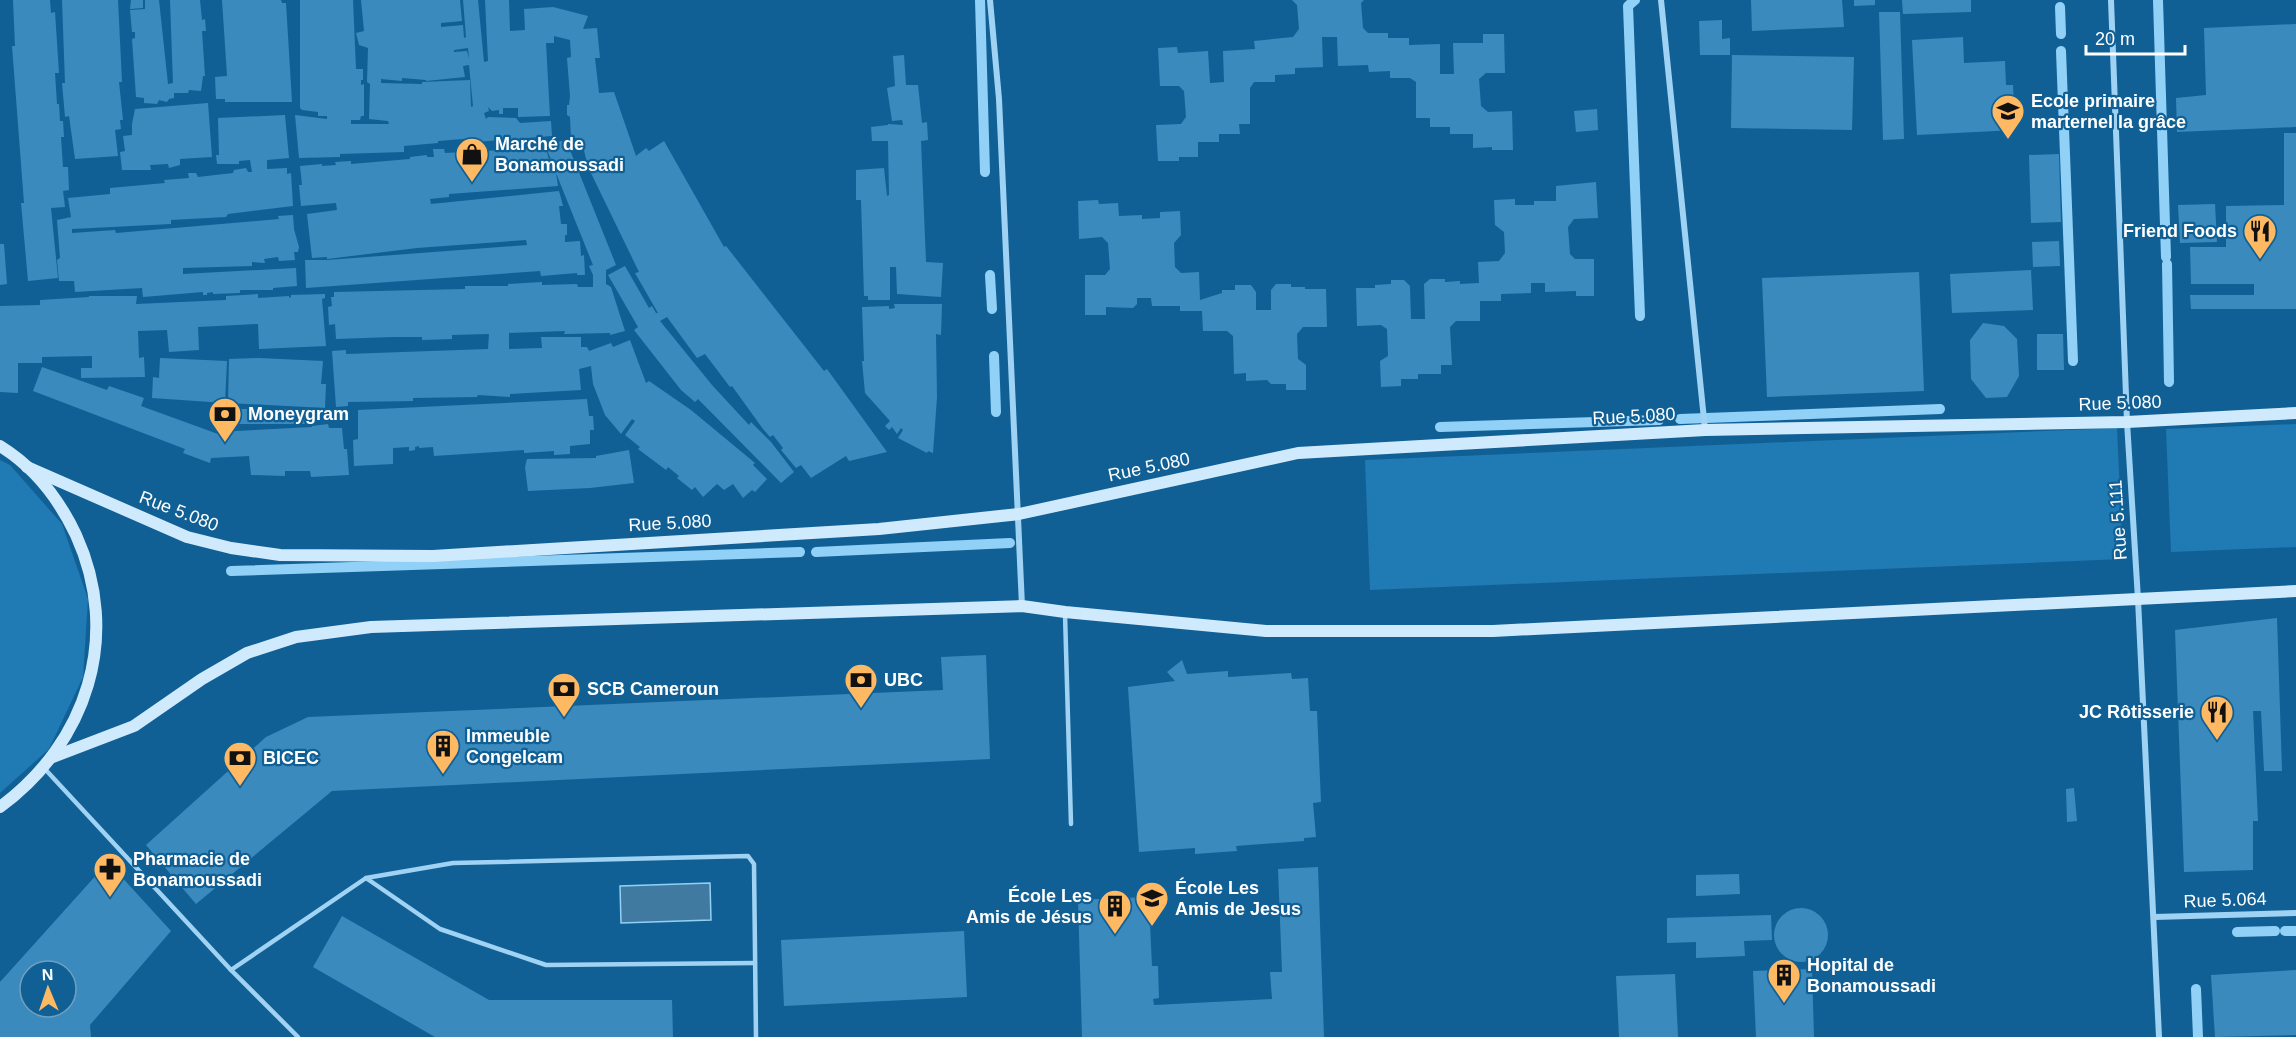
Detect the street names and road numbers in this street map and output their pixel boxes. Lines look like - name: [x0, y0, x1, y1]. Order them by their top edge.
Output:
- street label: Rue 5.080: [2078, 392, 2162, 414]
- street label: Rue 5.080: [1592, 404, 1676, 428]
- street label: Rue 5.080: [1106, 449, 1192, 485]
- street label: Rue 5.111: [2105, 479, 2131, 561]
- street label: Rue 5.080: [137, 487, 221, 535]
- street label: Rue 5.080: [628, 511, 712, 535]
- street label: Rue 5.064: [2183, 889, 2267, 911]

